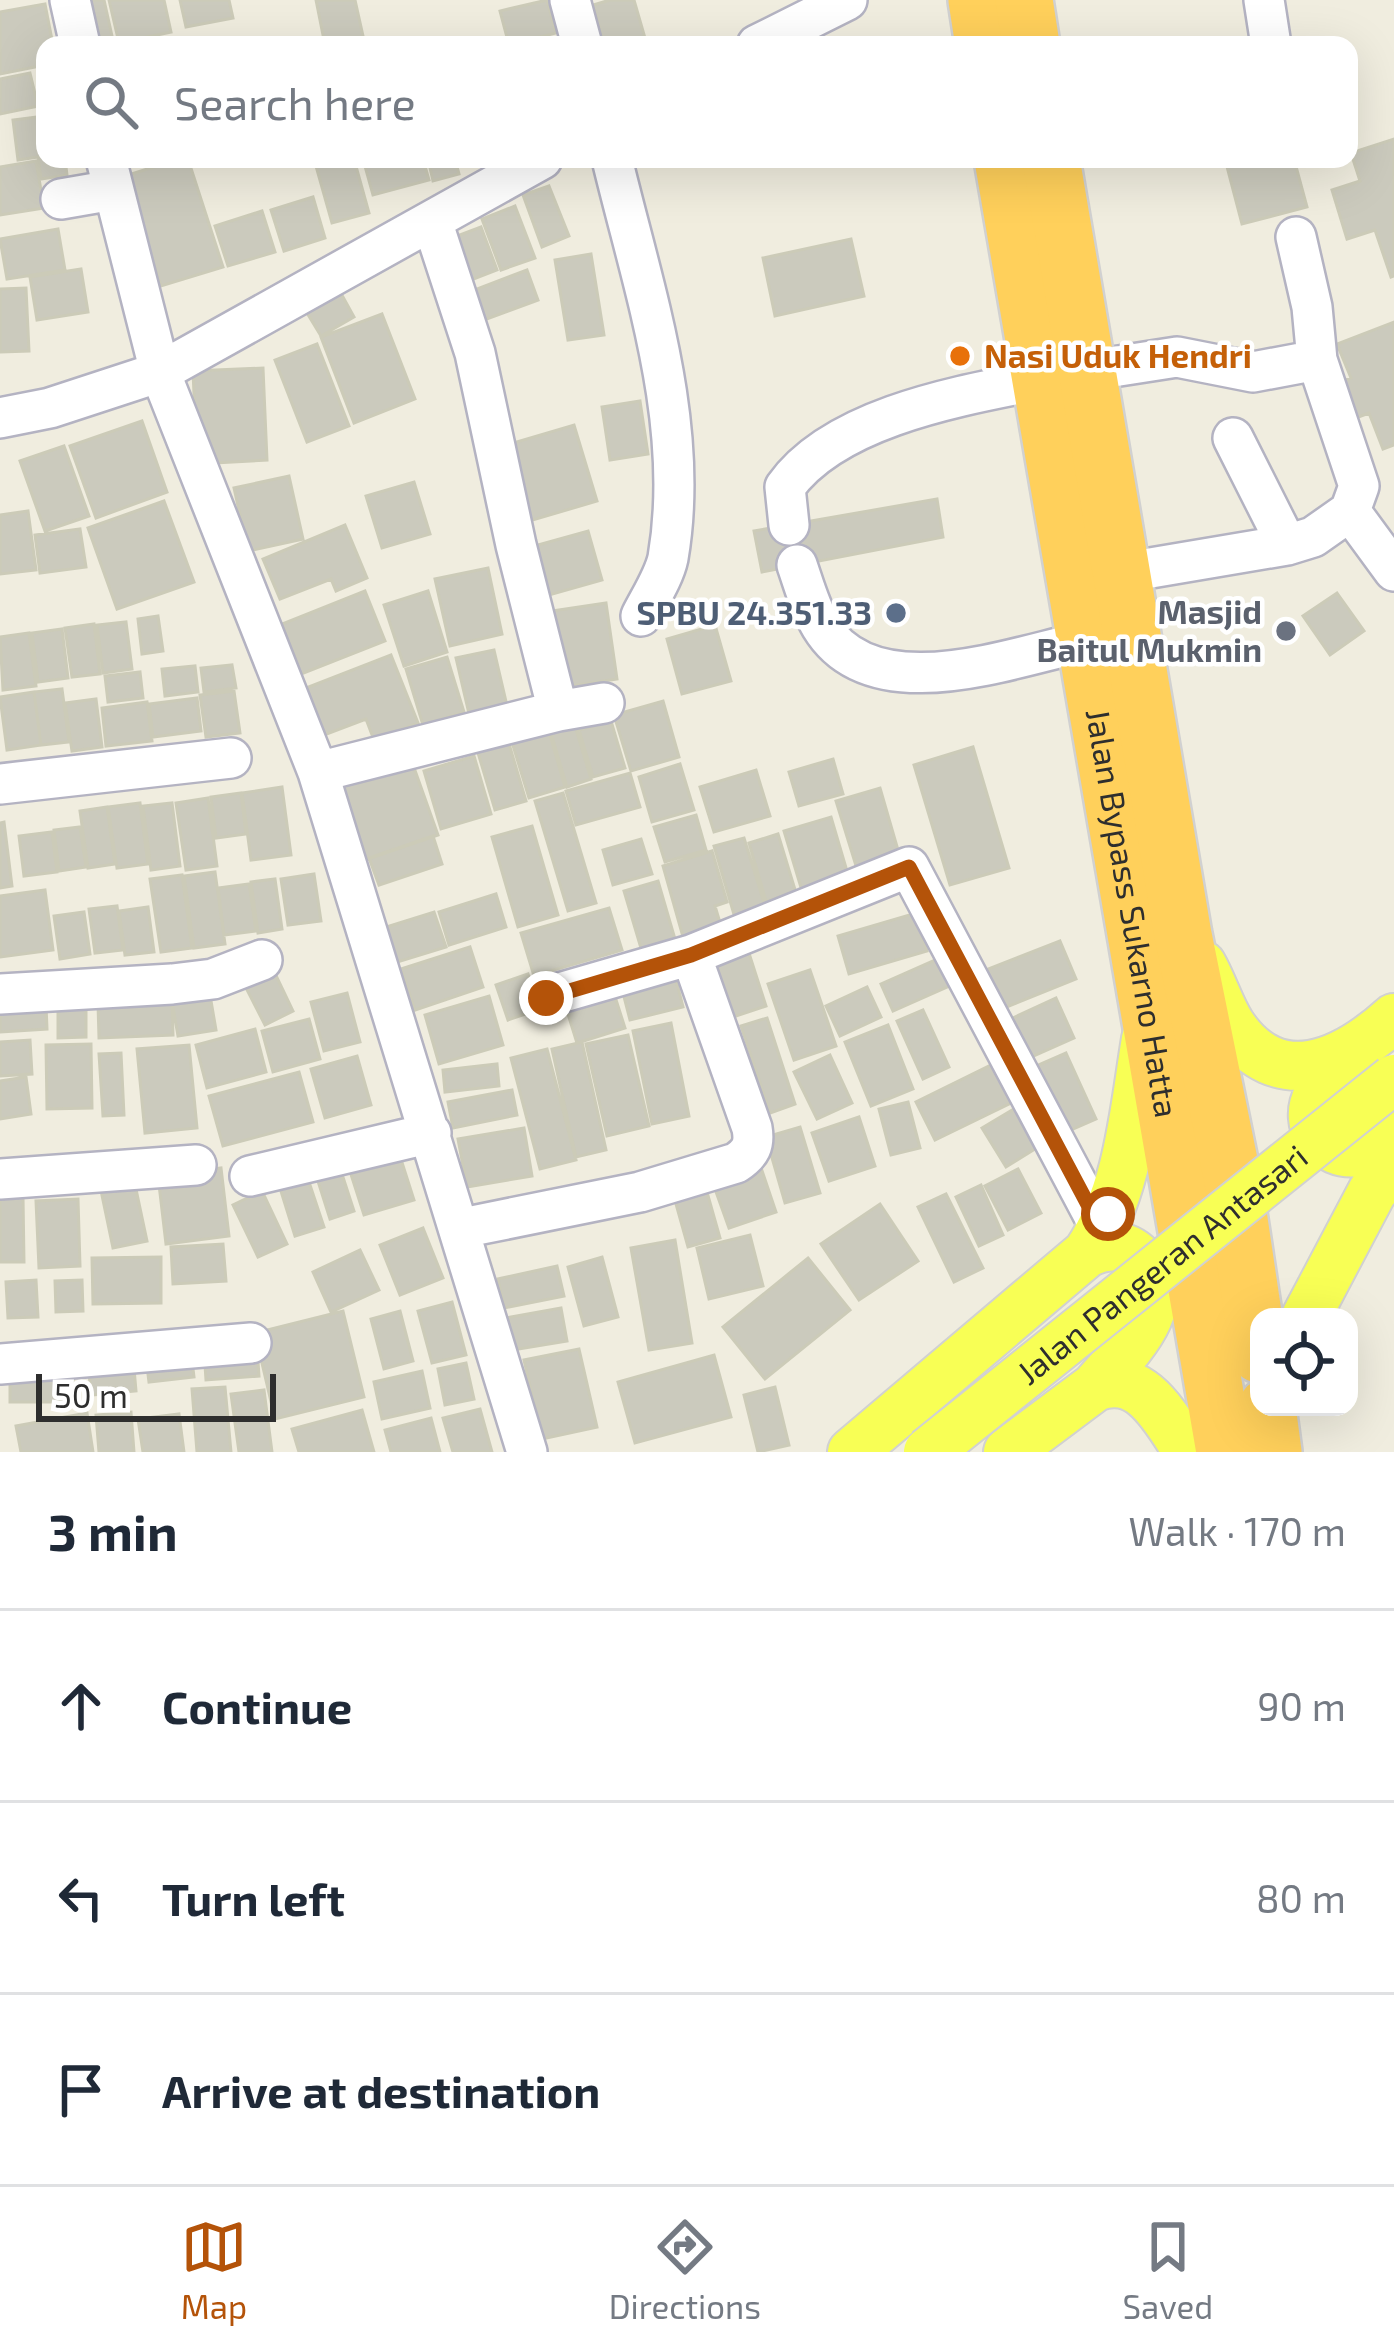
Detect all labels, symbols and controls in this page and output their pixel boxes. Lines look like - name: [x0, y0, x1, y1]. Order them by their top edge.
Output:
- search box: [36, 36, 1358, 168]
- icon: search: [78, 69, 144, 135]
- text: Search here: [174, 75, 416, 129]
- place label: Nasi Uduk Hendri: [984, 335, 1252, 375]
- marker: Nasi Uduk Hendri: [947, 343, 973, 369]
- place label: Masjid Baitul Mukmin: [1036, 591, 1262, 669]
- place label: SPBU 24.351.33: [636, 592, 872, 632]
- marker: SPBU 24.351.33: [883, 600, 909, 626]
- marker: Masjid Baitul Mukmin: [1273, 618, 1299, 644]
- street label: Jalan Bypass Sukarno Hatta: [1079, 705, 1188, 1120]
- route end: [519, 971, 573, 1025]
- street label: Jalan Pangeran Antasari: [1008, 1136, 1315, 1392]
- route start: [1081, 1187, 1135, 1241]
- map controls: [1250, 1308, 1358, 1416]
- button: locate: [1250, 1308, 1358, 1416]
- scale bar: [36, 1368, 276, 1421]
- text: 50 m: [54, 1375, 128, 1415]
- text: 3 min: [48, 1500, 178, 1561]
- text: Walk · 170 m: [1129, 1507, 1346, 1554]
- icon: ahead: [48, 1673, 114, 1739]
- text: Continue: [162, 1679, 352, 1733]
- text: 90 m: [1257, 1682, 1346, 1729]
- icon: left: [48, 1865, 114, 1931]
- text: Turn left: [162, 1871, 345, 1925]
- text: 80 m: [1256, 1874, 1346, 1921]
- icon: arrive: [48, 2057, 114, 2123]
- text: Arrive at destination: [162, 2063, 600, 2117]
- tab: Map: [181, 2214, 247, 2326]
- tab: Directions: [609, 2214, 761, 2326]
- tab: Saved: [1123, 2214, 1213, 2326]

